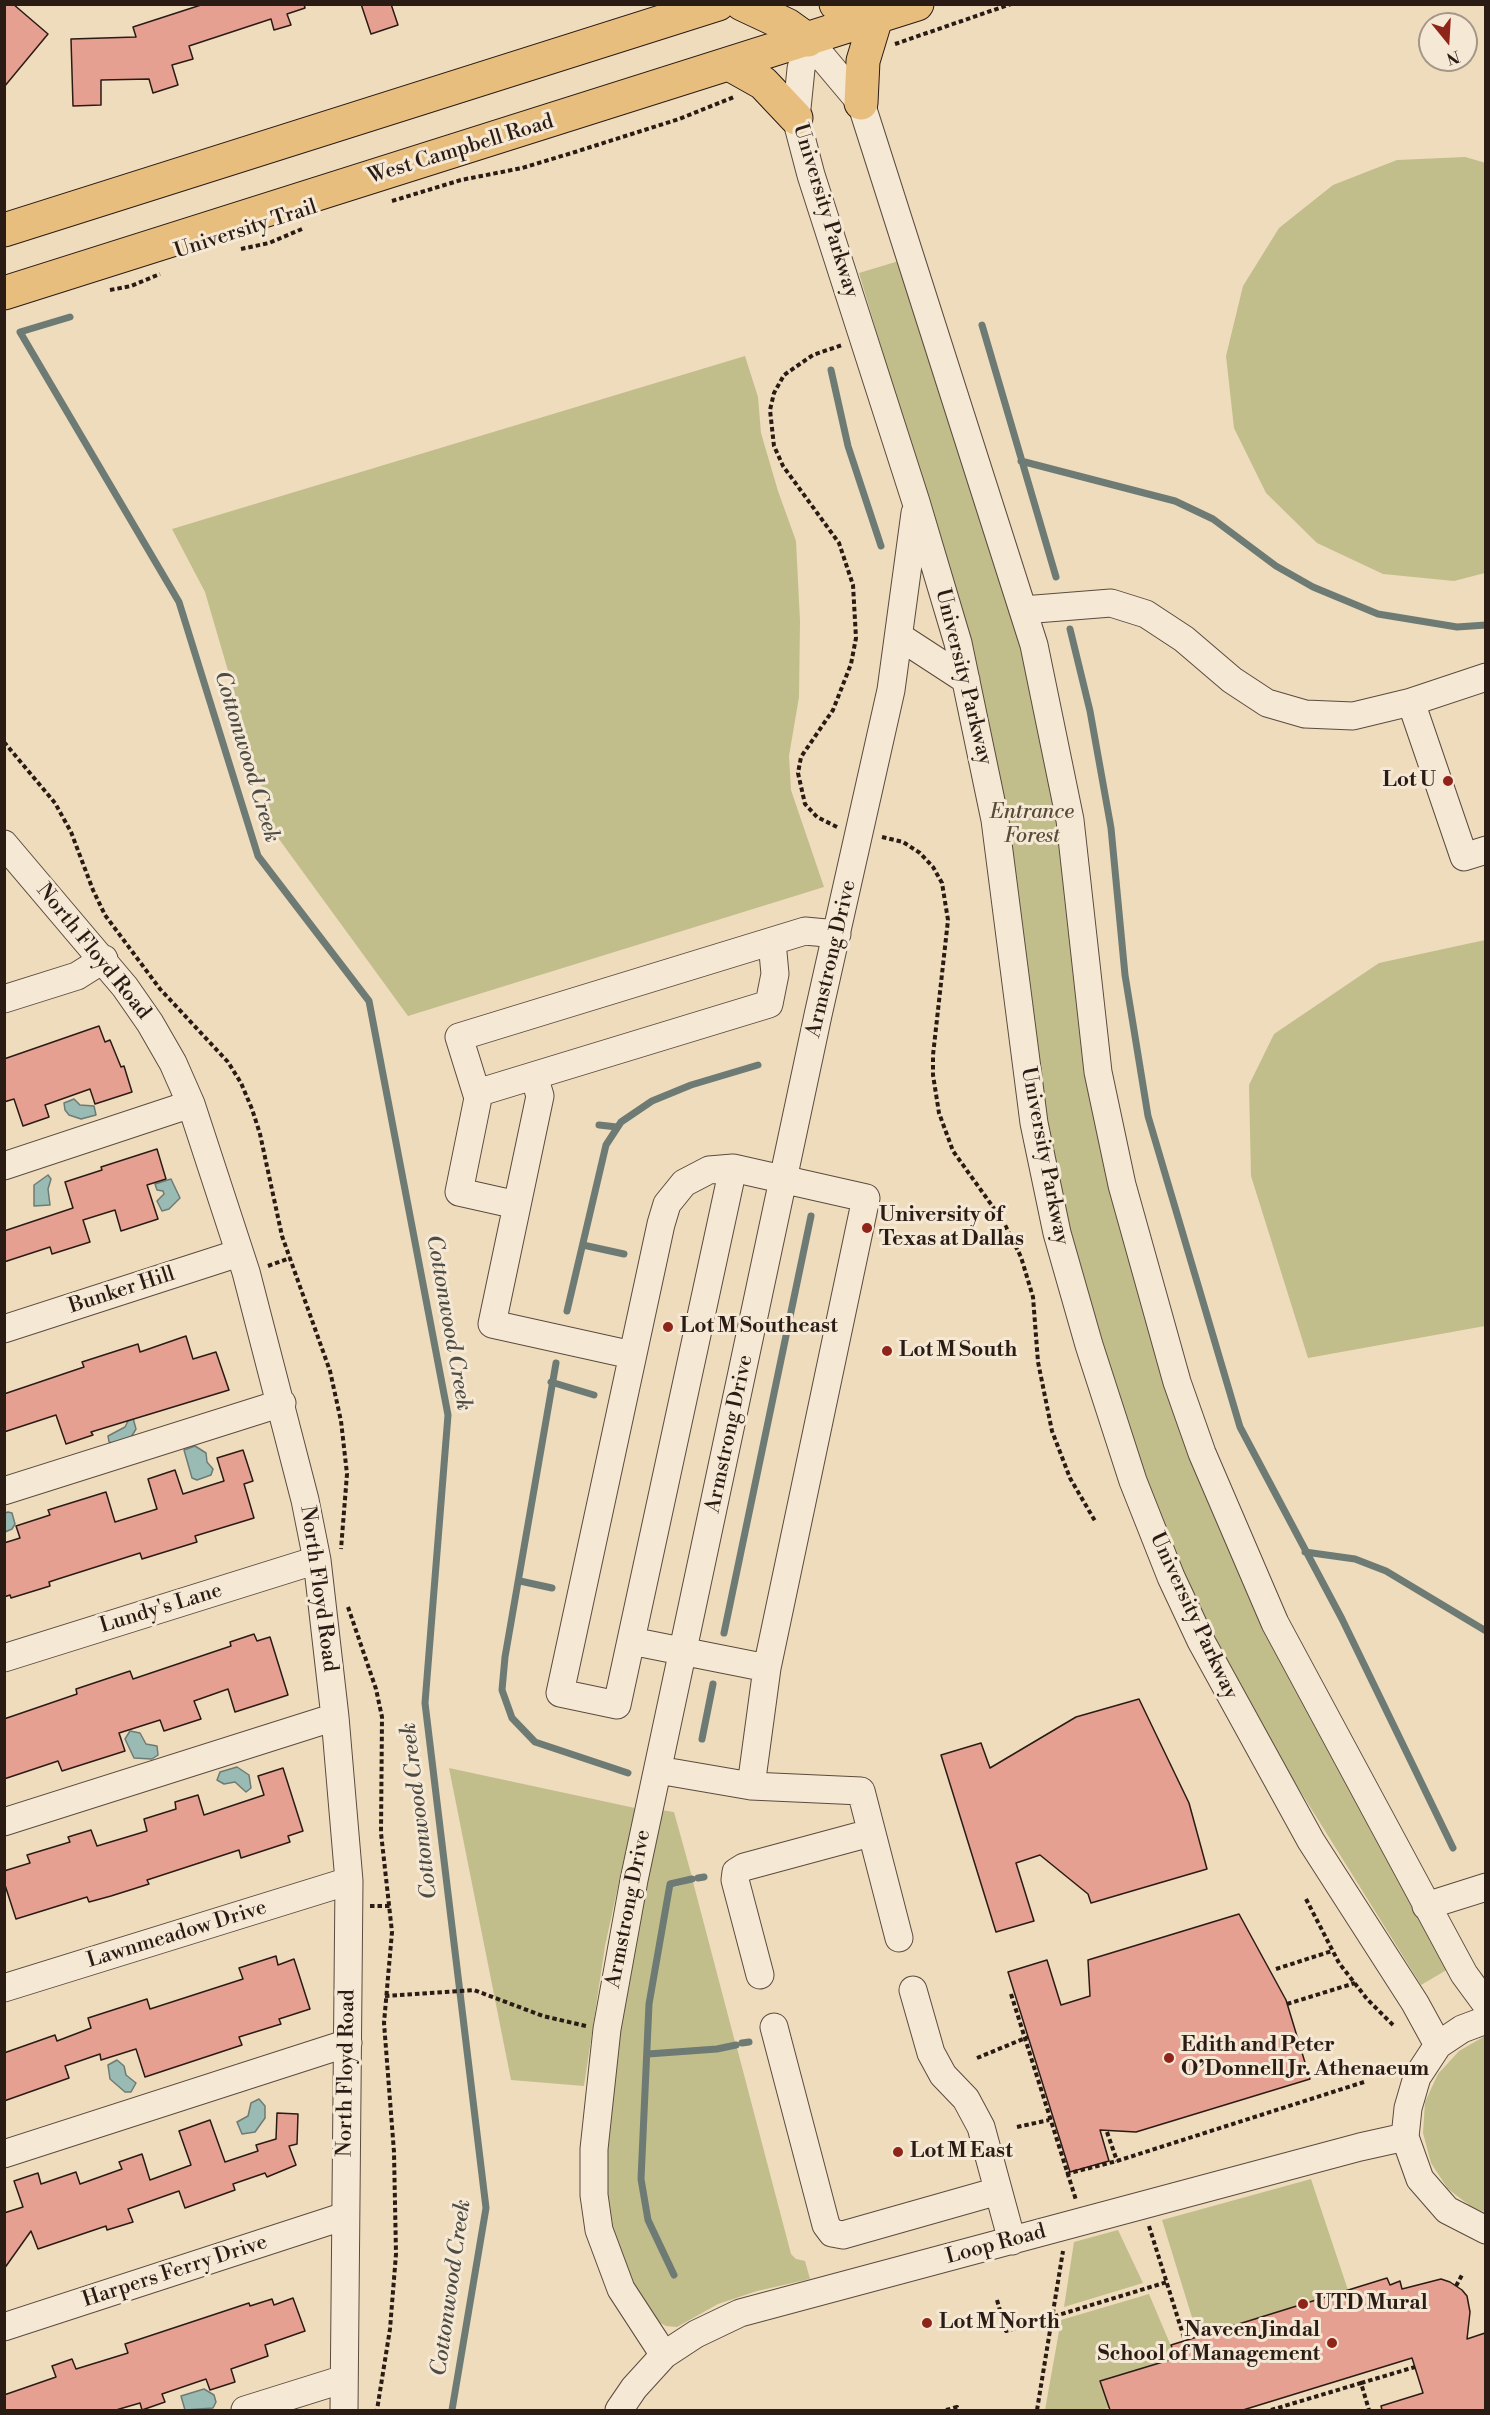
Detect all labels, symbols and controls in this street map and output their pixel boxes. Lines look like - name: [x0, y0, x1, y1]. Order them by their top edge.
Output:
- north arrow: [1418, 12, 1478, 72]
- text: N: [1444, 46, 1462, 69]
- street label: West Campbell Road: [365, 110, 557, 190]
- street label: University Parkway: [786, 121, 864, 301]
- street label: University Trail: [171, 195, 321, 265]
- street label: University Parkway: [929, 586, 997, 768]
- water label: Cottonwood Creek: [207, 668, 285, 846]
- place label: Lot U: [1382, 768, 1436, 794]
- marker: Lot U: [1441, 774, 1455, 788]
- park label: Entrance Forest: [990, 800, 1074, 850]
- street label: Armstrong Drive: [802, 878, 862, 1040]
- street label: North Floyd Road: [30, 879, 156, 1025]
- street label: University Parkway: [1014, 1065, 1074, 1247]
- place label: University of Texas at Dallas: [879, 1203, 1024, 1253]
- marker: University of Texas at Dallas: [860, 1221, 874, 1235]
- water label: Cottonwood Creek: [420, 1233, 476, 1413]
- street label: Bunker Hill: [66, 1262, 178, 1320]
- place label: Lot M Southeast: [680, 1314, 838, 1340]
- marker: Lot M Southeast: [661, 1320, 675, 1334]
- place label: Lot M South: [899, 1338, 1017, 1364]
- marker: Lot M South: [880, 1344, 894, 1358]
- street label: Armstrong Drive: [701, 1353, 759, 1515]
- street label: North Floyd Road: [294, 1504, 342, 1674]
- street label: University Parkway: [1143, 1529, 1243, 1703]
- street label: Lundy's Lane: [97, 1578, 225, 1640]
- water label: Cottonwood Creek: [396, 1721, 444, 1901]
- street label: Armstrong Drive: [601, 1828, 657, 1990]
- street label: Lawnmeadow Drive: [84, 1896, 270, 1974]
- street label: North Floyd Road: [333, 1989, 361, 2157]
- place label: Edith and Peter O’Donnell Jr. Athenaeum: [1181, 2033, 1429, 2083]
- marker: Edith and Peter O’Donnell Jr. Athenaeum: [1162, 2051, 1176, 2065]
- place label: Lot M East: [910, 2139, 1013, 2165]
- marker: Lot M East: [891, 2145, 905, 2159]
- water label: Cottonwood Creek: [427, 2198, 477, 2378]
- street label: Loop Road: [943, 2220, 1049, 2270]
- street label: Harpers Ferry Drive: [79, 2230, 271, 2314]
- place label: UTD Mural: [1315, 2291, 1428, 2317]
- marker: UTD Mural: [1296, 2297, 1310, 2311]
- place label: Lot M North: [939, 2310, 1060, 2336]
- marker: Lot M North: [920, 2316, 934, 2330]
- place label: Naveen Jindal School of Management: [1098, 2318, 1320, 2368]
- marker: Naveen Jindal School of Management: [1325, 2336, 1339, 2350]

